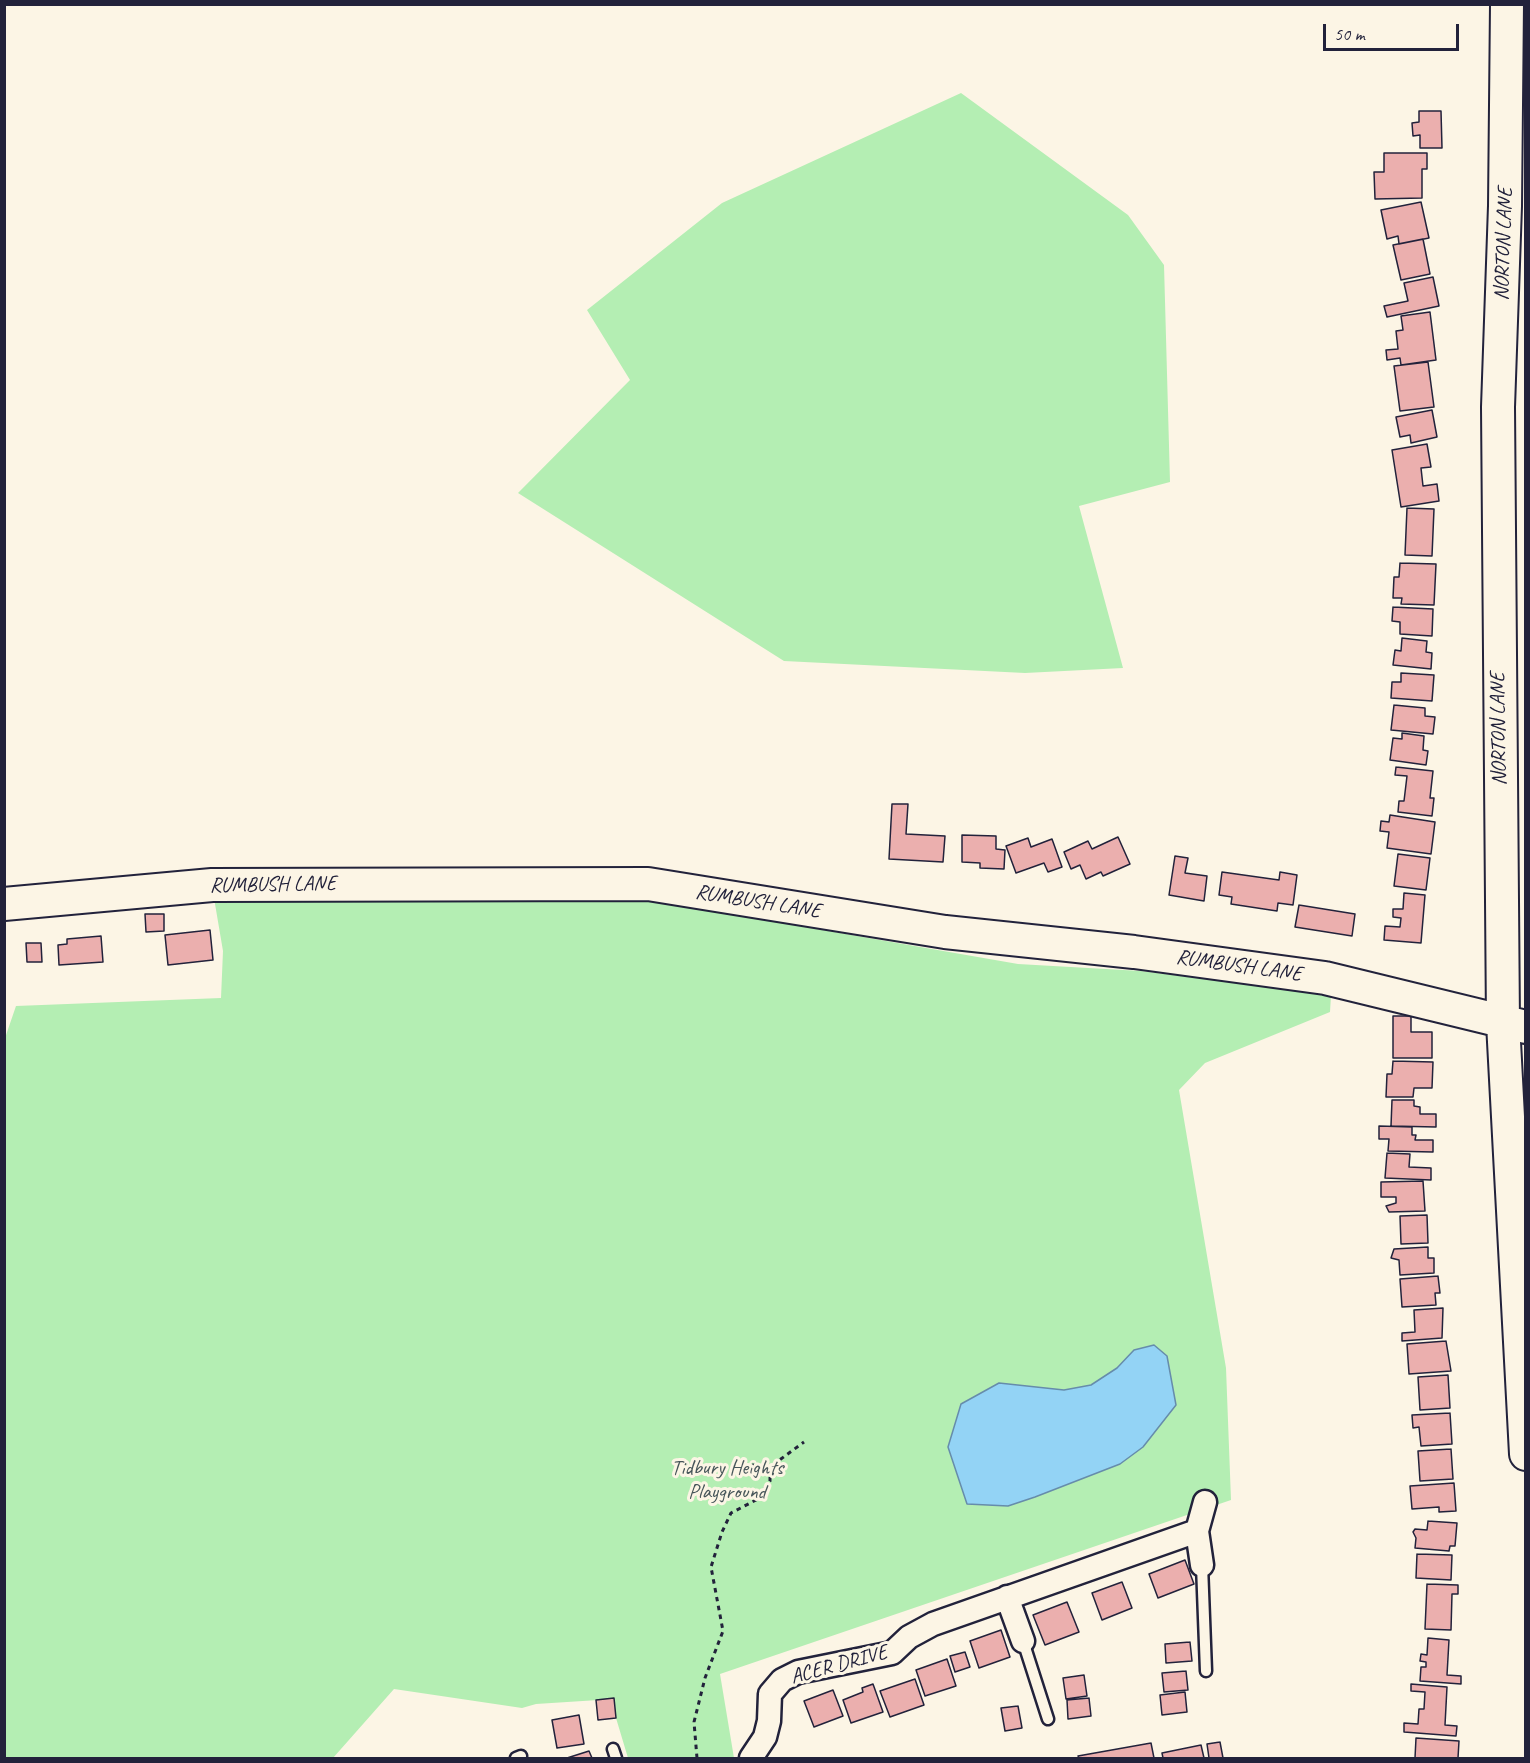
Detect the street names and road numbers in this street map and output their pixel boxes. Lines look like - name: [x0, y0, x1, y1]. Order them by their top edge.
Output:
- street label: NORTON LANE: [1489, 187, 1519, 301]
- street label: NORTON LANE: [1485, 672, 1513, 786]
- street label: RUMBUSH LANE: [210, 871, 336, 899]
- street label: RUMBUSH LANE: [694, 880, 822, 924]
- street label: RUMBUSH LANE: [1175, 945, 1303, 987]
- street label: ACER DRIVE: [788, 1640, 890, 1690]

